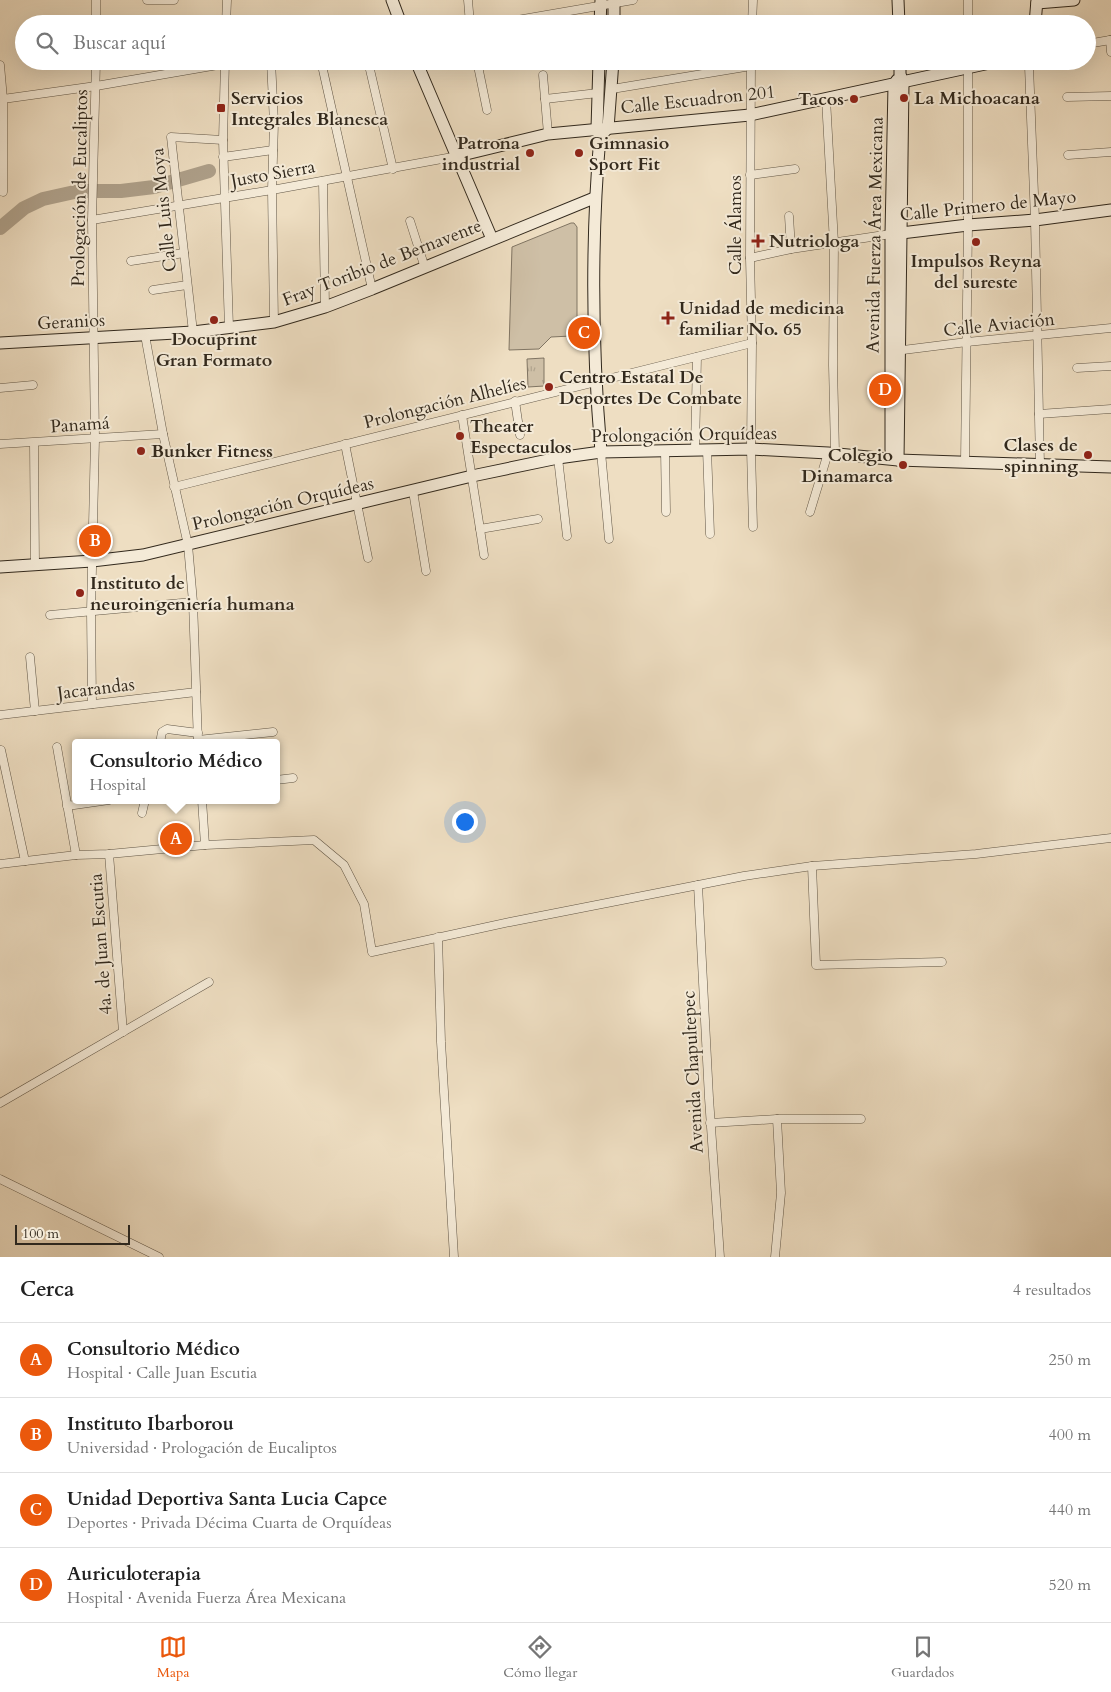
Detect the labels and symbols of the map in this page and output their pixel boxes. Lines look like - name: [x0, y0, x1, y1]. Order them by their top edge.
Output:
- street label: Calle Escuadron 201: [619, 79, 777, 121]
- place label: Servicios Integrales Blanesca: [231, 86, 388, 132]
- place label: La Michoacana: [914, 86, 1040, 111]
- place label: Tacos: [798, 87, 844, 112]
- street label: Prologación de Eucaliptos: [66, 89, 94, 287]
- marker: La Michoacana: [898, 92, 910, 104]
- marker: Tacos: [848, 93, 860, 105]
- marker: Servicios Integrales Blanesca: [215, 102, 227, 114]
- street label: Avenida Fuerza Área Mexicana: [860, 116, 890, 353]
- place label: Patrona industrial: [442, 131, 520, 177]
- place label: Gimnasio Sport Fit: [589, 131, 669, 177]
- street label: Calle Luis Moya: [145, 147, 183, 273]
- marker: Patrona industrial: [524, 147, 536, 159]
- marker: Gimnasio Sport Fit: [573, 147, 585, 159]
- street label: Justo Sierra: [226, 154, 317, 194]
- street label: Calle Álamos: [723, 175, 748, 275]
- street label: Calle Primero de Mayo: [899, 184, 1078, 228]
- street label: Fray Toribio de Bernavente: [279, 213, 485, 313]
- place label: Nutriologa: [769, 229, 859, 254]
- marker: Nutriologa: [751, 234, 765, 248]
- marker: Impulsos Reyna del sureste: [970, 236, 982, 248]
- place label: Impulsos Reyna del sureste: [911, 249, 1042, 295]
- place label: Unidad de medicina familiar No. 65: [679, 296, 844, 342]
- street label: Calle Aviación: [942, 307, 1057, 343]
- street label: Geranios: [36, 308, 106, 336]
- marker: Unidad de medicina familiar No. 65: [661, 311, 675, 325]
- marker: Docuprint Gran Formato: [208, 314, 220, 326]
- pin: C: [568, 314, 600, 352]
- place label: Docuprint Gran Formato: [156, 327, 272, 373]
- place label: Centro Estatal De Deportes De Combate: [559, 365, 742, 411]
- street label: Prolongación Alhelíes: [361, 371, 529, 435]
- pin: D: [869, 371, 901, 409]
- marker: Centro Estatal De Deportes De Combate: [543, 381, 555, 393]
- street label: Panamá: [49, 410, 111, 440]
- place label: Theater Espectaculos: [470, 414, 572, 460]
- street label: Prolongación Orquídeas: [591, 421, 777, 449]
- marker: Theater Espectaculos: [454, 430, 466, 442]
- place label: Clases de spinning: [1004, 433, 1078, 479]
- place label: Bunker Fitness: [151, 439, 273, 464]
- place label: Colegio Dinamarca: [801, 443, 893, 489]
- marker: Bunker Fitness: [135, 445, 147, 457]
- marker: Clases de spinning: [1082, 449, 1094, 461]
- marker: Colegio Dinamarca: [897, 459, 909, 471]
- street label: Prolongación Orquídeas: [190, 471, 376, 537]
- pin: B: [79, 522, 111, 560]
- place label: Instituto de neuroingeniería humana: [90, 571, 295, 617]
- marker: Instituto de neuroingeniería humana: [74, 587, 86, 599]
- street label: Jacarandas: [53, 672, 136, 707]
- your location: [452, 809, 478, 835]
- pin: A: [160, 820, 192, 858]
- street label: 4a. de Juan Escutia: [84, 872, 118, 1015]
- street label: Avenida Chapultepec: [676, 990, 710, 1154]
- scale bar: [15, 1222, 130, 1245]

